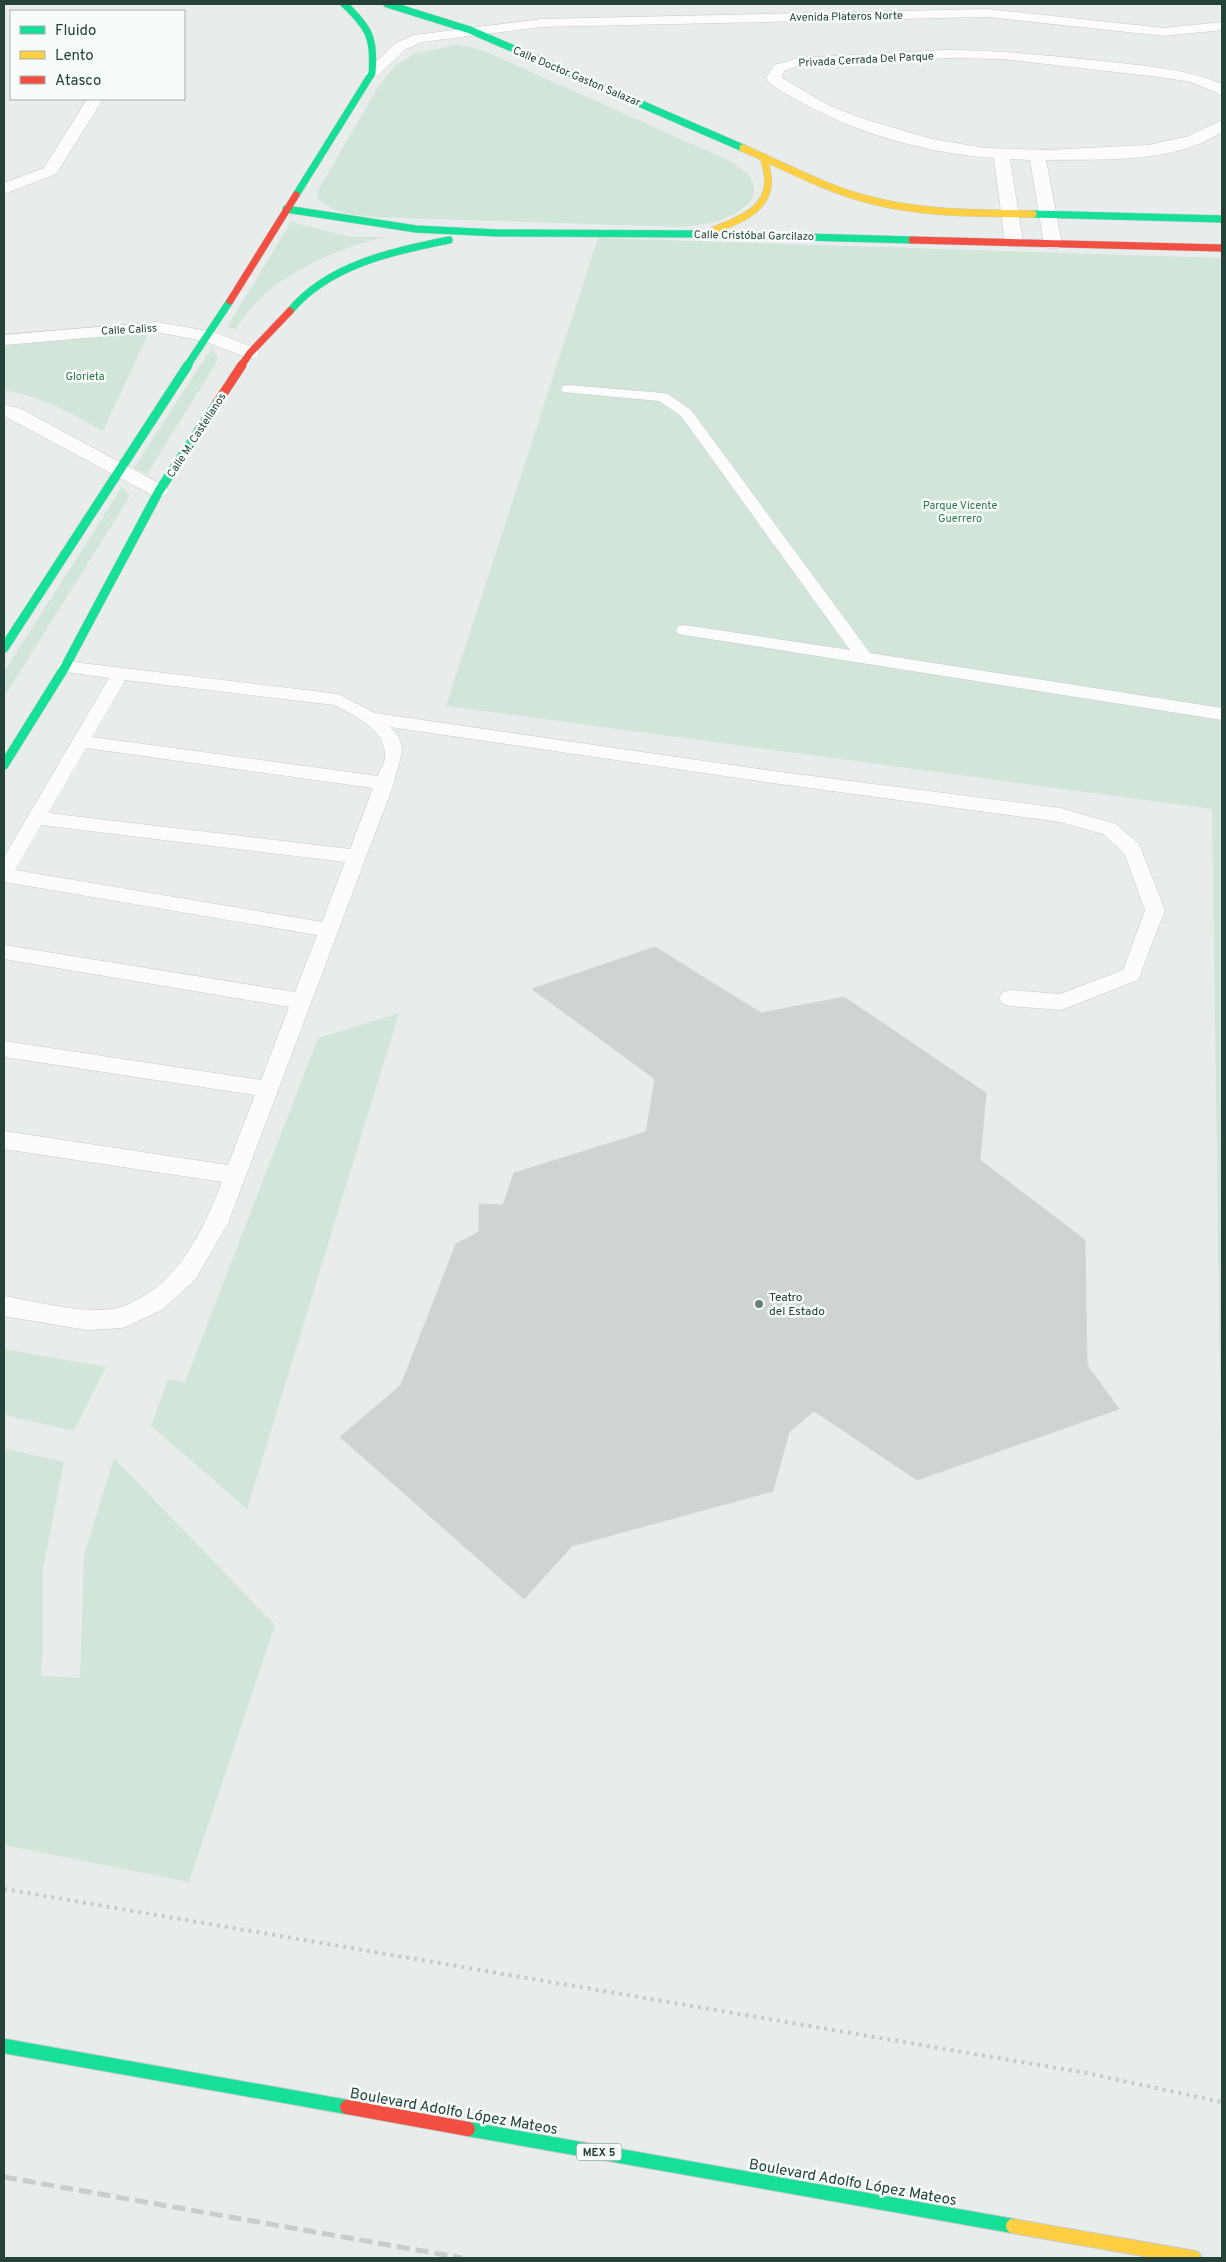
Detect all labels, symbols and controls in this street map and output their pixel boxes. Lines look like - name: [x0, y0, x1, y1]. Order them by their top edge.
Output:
- street label: Avenida Plateros Norte: [789, 9, 903, 25]
- legend: [10, 10, 185, 100]
- text: Fluido: [55, 22, 96, 41]
- street label: Calle Doctor Gaston Salazar: [511, 44, 643, 110]
- text: Lento: [55, 47, 94, 66]
- street label: Privada Cerrada Del Parque: [798, 49, 934, 71]
- text: Atasco: [55, 72, 101, 91]
- street label: Calle Cristóbal Garcilazo: [694, 228, 814, 244]
- street label: Calle Caliss: [101, 322, 157, 338]
- park label: Glorieta: [65, 370, 105, 384]
- street label: Calle M. Castellanos: [164, 391, 229, 481]
- park label: Parque Vicente Guerrero: [923, 499, 997, 526]
- place label: Teatro del Estado: [769, 1290, 825, 1320]
- marker: Teatro del Estado: [753, 1298, 765, 1310]
- street label: Boulevard Adolfo López Mateos: [348, 2085, 559, 2140]
- road number: MEX 5: [576, 2144, 622, 2160]
- street label: Boulevard Adolfo López Mateos: [747, 2156, 958, 2211]

